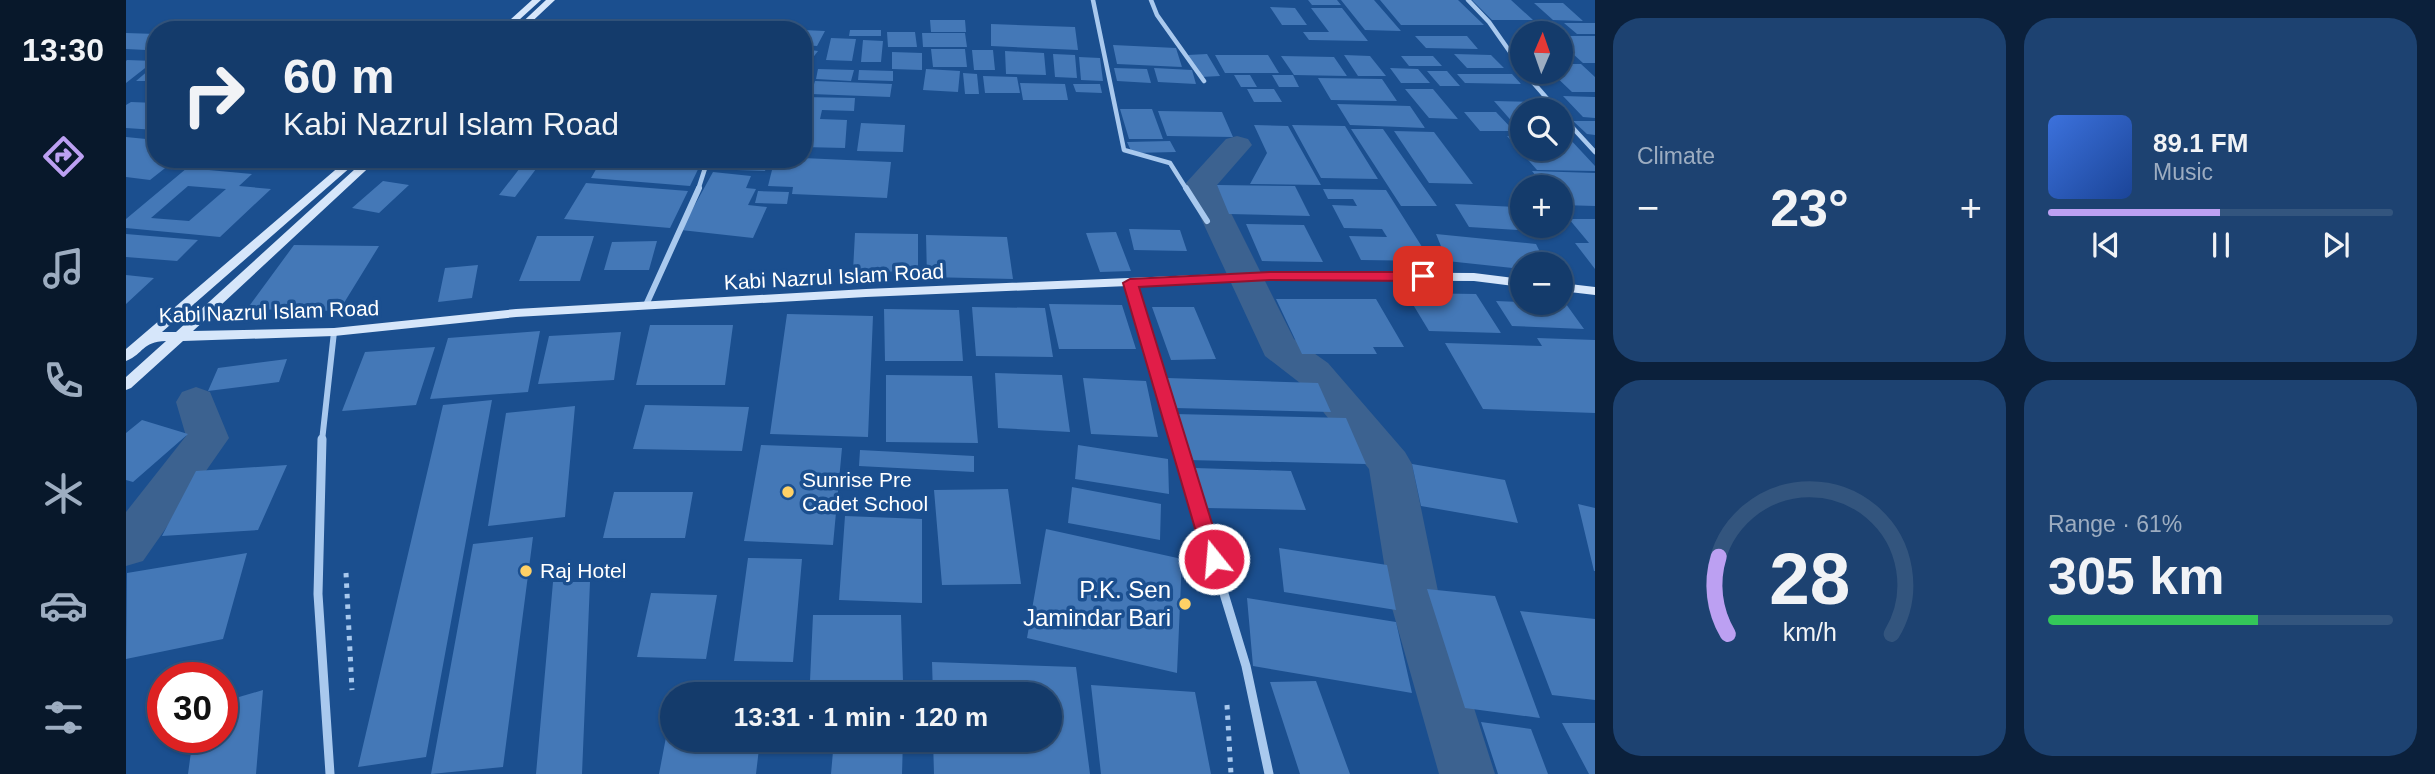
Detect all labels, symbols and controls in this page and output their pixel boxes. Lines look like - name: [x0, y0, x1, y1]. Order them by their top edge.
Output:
- north arrow: [1510, 21, 1573, 84]
- map controls: [1510, 21, 1573, 315]
- text: 13:30: [22, 32, 104, 68]
- icon: right: [168, 49, 259, 140]
- text: 60 m: [283, 49, 395, 103]
- button: search: [1510, 98, 1573, 161]
- text: Kabi Nazrul Islam Road: [283, 106, 619, 142]
- text: 89.1 FM: [2153, 128, 2248, 158]
- icon: directions: [39, 132, 88, 181]
- text: Climate: [1637, 143, 1715, 169]
- text: Music: [2153, 159, 2213, 185]
- button: +: [1510, 175, 1573, 238]
- text: 23°: [1770, 179, 1849, 237]
- text: −: [1637, 187, 1659, 229]
- text: +: [1960, 187, 1982, 229]
- icon: previous: [2087, 226, 2125, 264]
- icon: pause: [2202, 226, 2240, 264]
- icon: next: [2317, 226, 2355, 264]
- icon: music: [39, 244, 88, 293]
- pin: [1393, 246, 1453, 306]
- button: −: [1510, 252, 1573, 315]
- icon: arrive: [1404, 257, 1442, 295]
- street label: Kabi Nazrul Islam Road: [723, 259, 945, 294]
- street label: Kabi Nazrul Islam Road: [158, 296, 380, 327]
- icon: phone: [39, 356, 88, 405]
- place label: Sunrise Pre Cadet School: [802, 468, 928, 515]
- icon: climate: [39, 469, 88, 518]
- marker: Sunrise Pre Cadet School: [780, 484, 796, 500]
- text: Range · 61%: [2048, 511, 2182, 537]
- position arrow: [1177, 522, 1251, 596]
- text: 28: [1769, 538, 1850, 619]
- text: 305 km: [2048, 547, 2224, 605]
- place label: Raj Hotel: [540, 559, 626, 582]
- marker: Raj Hotel: [518, 563, 534, 579]
- place label: P.K. Sen Jamindar Bari: [1023, 576, 1171, 631]
- icon: car: [39, 581, 88, 630]
- marker: P.K. Sen Jamindar Bari: [1177, 596, 1193, 612]
- text: km/h: [1782, 618, 1837, 646]
- speed limit sign: 30: [147, 662, 238, 753]
- icon: filters: [39, 693, 88, 742]
- text: 13:31 · 1 min · 120 m: [734, 702, 988, 732]

